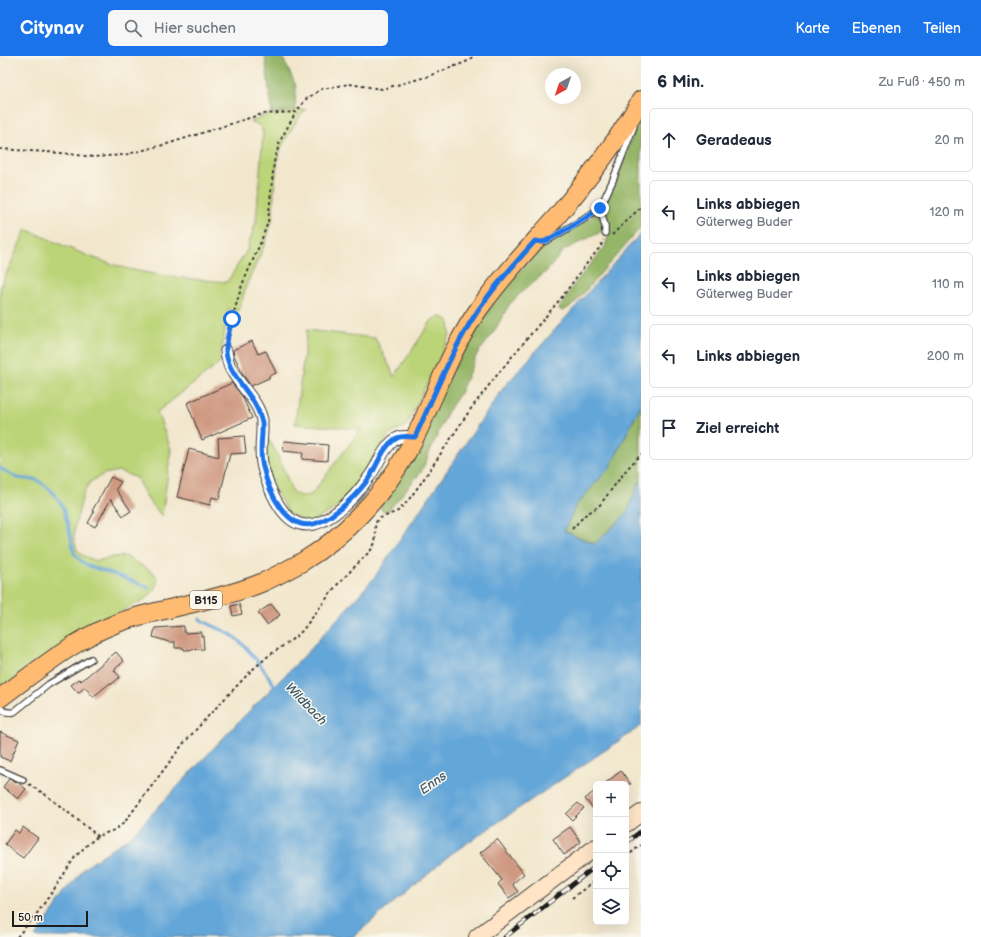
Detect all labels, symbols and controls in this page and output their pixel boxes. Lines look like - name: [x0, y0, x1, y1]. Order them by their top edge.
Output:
- search box: [108, 10, 388, 46]
- text: Citynav: [20, 17, 84, 40]
- icon: search: [122, 17, 144, 39]
- text: Hier suchen: [154, 19, 236, 38]
- text: Karte: [796, 20, 830, 37]
- text: Ebenen: [852, 20, 901, 37]
- text: Teilen: [923, 20, 961, 37]
- north arrow: [545, 68, 581, 104]
- text: 6 Min.: [657, 72, 704, 92]
- text: Zu Fuß · 450 m: [879, 74, 965, 90]
- icon: ahead: [658, 129, 680, 151]
- text: Geradeaus: [696, 131, 772, 150]
- text: 20 m: [934, 132, 964, 148]
- text: Links abbiegen: [696, 195, 800, 214]
- route end: [591, 199, 609, 217]
- icon: left: [658, 201, 680, 223]
- text: 120 m: [929, 204, 964, 220]
- text: Güterweg Buder: [696, 214, 792, 230]
- text: Links abbiegen: [696, 267, 800, 286]
- icon: left: [658, 273, 680, 295]
- text: 110 m: [932, 276, 964, 292]
- text: Güterweg Buder: [696, 286, 792, 302]
- route start: [223, 310, 241, 328]
- icon: left: [658, 345, 680, 367]
- text: Links abbiegen: [696, 347, 800, 366]
- text: 200 m: [927, 348, 964, 364]
- icon: arrive: [658, 417, 680, 439]
- text: Ziel erreicht: [696, 419, 779, 438]
- road number: B115: [190, 591, 222, 609]
- water label: Wildbach: [282, 679, 330, 729]
- water label: Enns: [416, 768, 450, 798]
- map controls: [593, 781, 629, 925]
- button: +: [593, 781, 629, 817]
- button: −: [593, 817, 629, 853]
- button: locate: [593, 853, 629, 889]
- button: layers: [593, 889, 629, 925]
- scale bar: [12, 909, 88, 928]
- text: 50 m: [18, 911, 43, 924]

